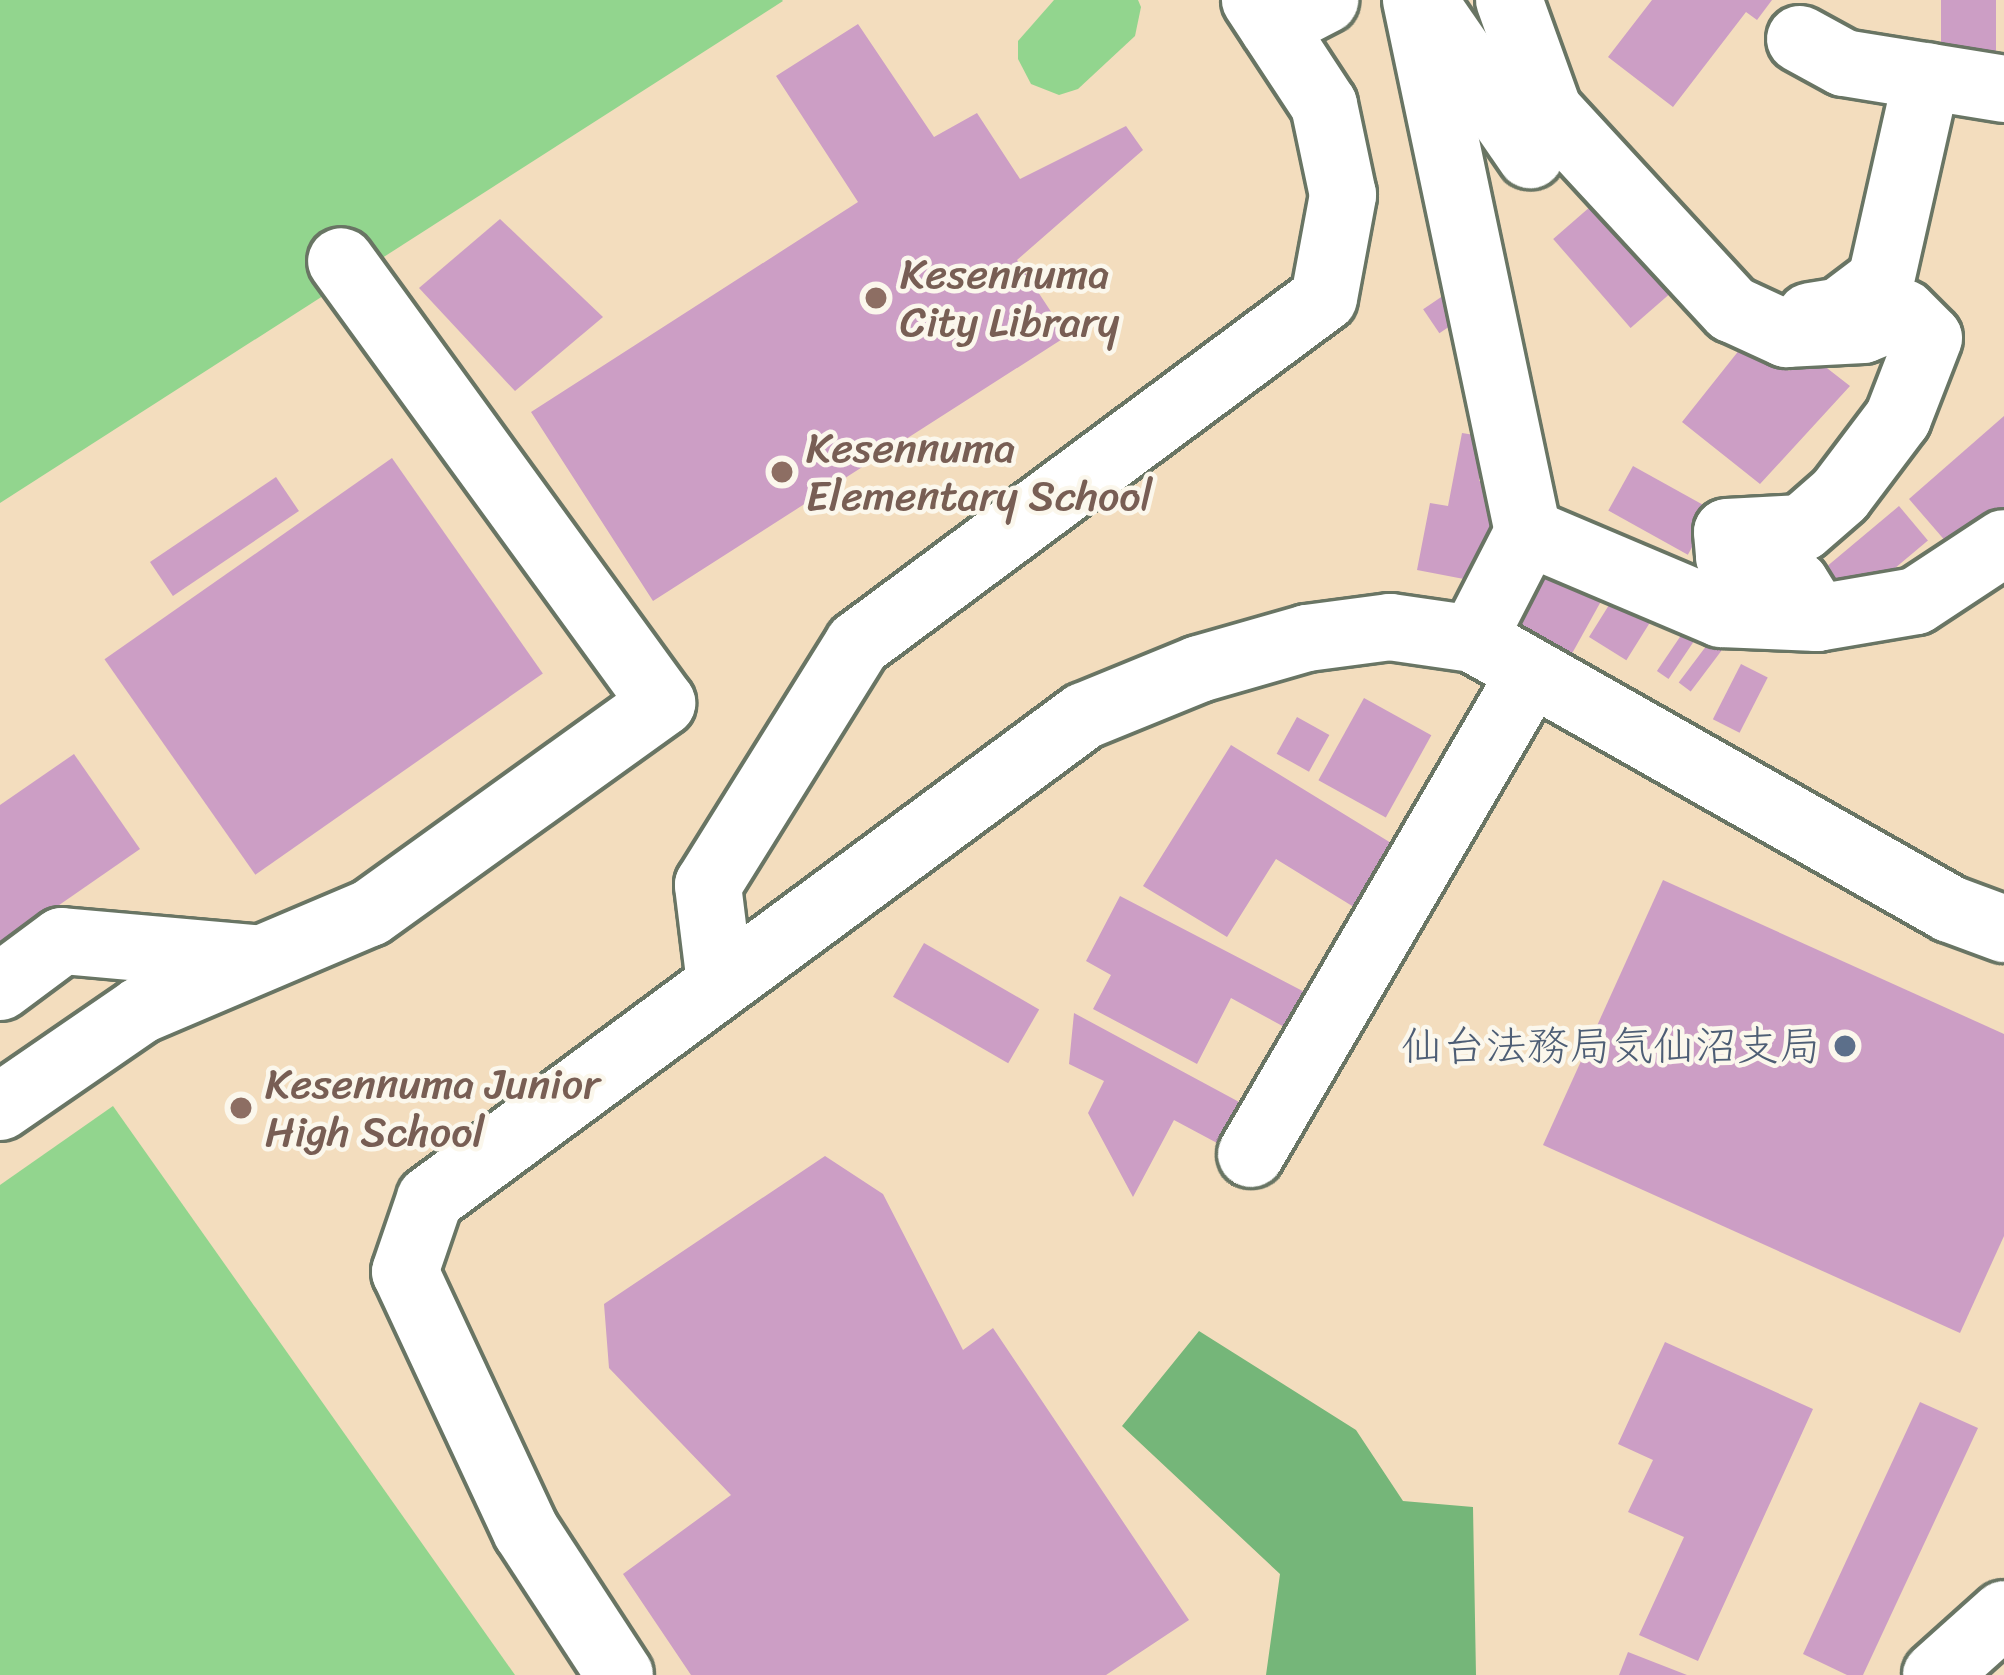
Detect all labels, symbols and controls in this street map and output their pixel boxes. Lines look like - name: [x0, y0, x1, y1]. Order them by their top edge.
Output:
- place label: Kesennuma City Library: [900, 249, 1120, 348]
- marker: Kesennuma City Library: [863, 285, 889, 311]
- place label: Kesennuma Elementary School: [806, 423, 1153, 522]
- marker: Kesennuma Elementary School: [769, 459, 795, 485]
- place label: 仙台法務局気仙沼支局: [1401, 1021, 1821, 1071]
- marker: 仙台法務局気仙沼支局: [1832, 1033, 1858, 1059]
- place label: Kesennuma Junior High School: [265, 1059, 600, 1158]
- marker: Kesennuma Junior High School: [228, 1095, 254, 1121]

